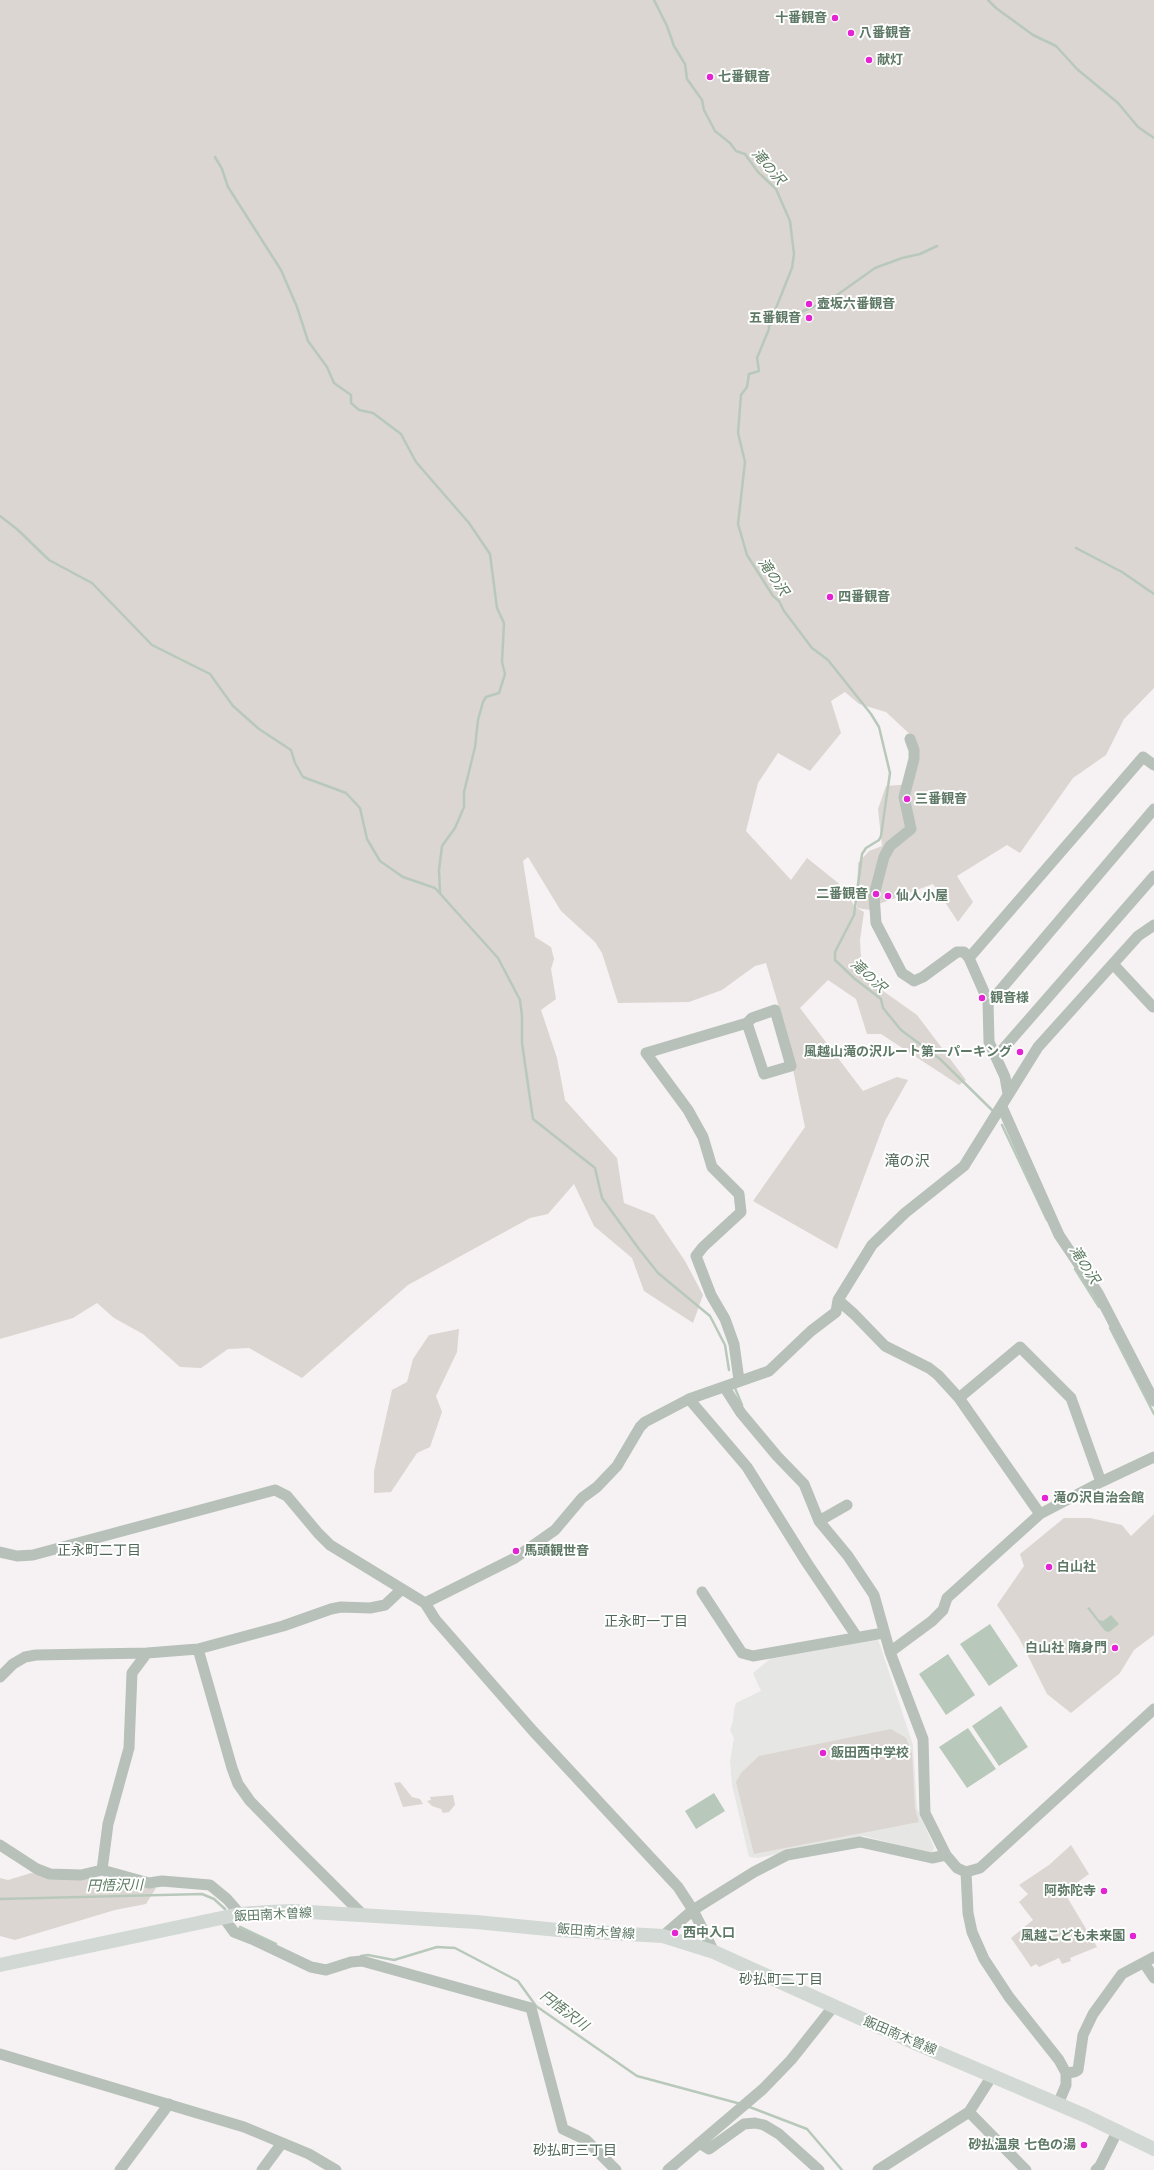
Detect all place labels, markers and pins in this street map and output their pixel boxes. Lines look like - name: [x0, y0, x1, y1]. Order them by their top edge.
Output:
- place label: 十番観音: [775, 10, 827, 26]
- marker: 十番観音: [830, 13, 840, 23]
- place label: 八番観音: [859, 25, 911, 41]
- marker: 八番観音: [846, 28, 856, 38]
- place label: 献灯: [877, 52, 903, 68]
- marker: 献灯: [864, 55, 874, 65]
- place label: 七番観音: [718, 69, 770, 85]
- marker: 七番観音: [705, 72, 715, 82]
- place label: 壺坂六番観音: [817, 296, 895, 312]
- marker: 壺坂六番観音: [804, 299, 814, 309]
- place label: 五番観音: [749, 310, 801, 326]
- marker: 五番観音: [804, 313, 814, 323]
- place label: 四番観音: [838, 589, 890, 605]
- marker: 四番観音: [825, 592, 835, 602]
- place label: 三番観音: [915, 791, 967, 807]
- marker: 三番観音: [902, 794, 912, 804]
- place label: 二番観音: [816, 886, 868, 902]
- place label: 仙人小屋: [896, 888, 948, 904]
- marker: 二番観音: [871, 889, 881, 899]
- marker: 仙人小屋: [883, 891, 893, 901]
- place label: 観音様: [990, 990, 1029, 1006]
- marker: 観音様: [977, 993, 987, 1003]
- place label: 風越山滝の沢ルート第一パーキング: [804, 1044, 1012, 1060]
- marker: 風越山滝の沢ルート第一パーキング: [1015, 1047, 1025, 1057]
- place label: 滝の沢自治会館: [1053, 1490, 1144, 1506]
- marker: 滝の沢自治会館: [1040, 1493, 1050, 1503]
- place label: 馬頭観世音: [524, 1543, 589, 1559]
- marker: 馬頭観世音: [511, 1546, 521, 1556]
- place label: 白山社: [1057, 1559, 1096, 1575]
- marker: 白山社: [1044, 1562, 1054, 1572]
- place label: 白山社 隋身門: [1025, 1640, 1107, 1656]
- marker: 白山社 隋身門: [1110, 1643, 1120, 1653]
- place label: 飯田西中学校: [831, 1745, 909, 1761]
- marker: 飯田西中学校: [818, 1748, 828, 1758]
- place label: 阿弥陀寺: [1044, 1883, 1096, 1899]
- marker: 阿弥陀寺: [1099, 1886, 1109, 1896]
- place label: 西中入口: [683, 1925, 735, 1941]
- marker: 西中入口: [670, 1928, 680, 1938]
- place label: 風越こども未来園: [1021, 1928, 1125, 1944]
- marker: 風越こども未来園: [1128, 1931, 1138, 1941]
- place label: 砂払温泉 七色の湯: [968, 2137, 1076, 2153]
- marker: 砂払温泉 七色の湯: [1079, 2140, 1089, 2150]

